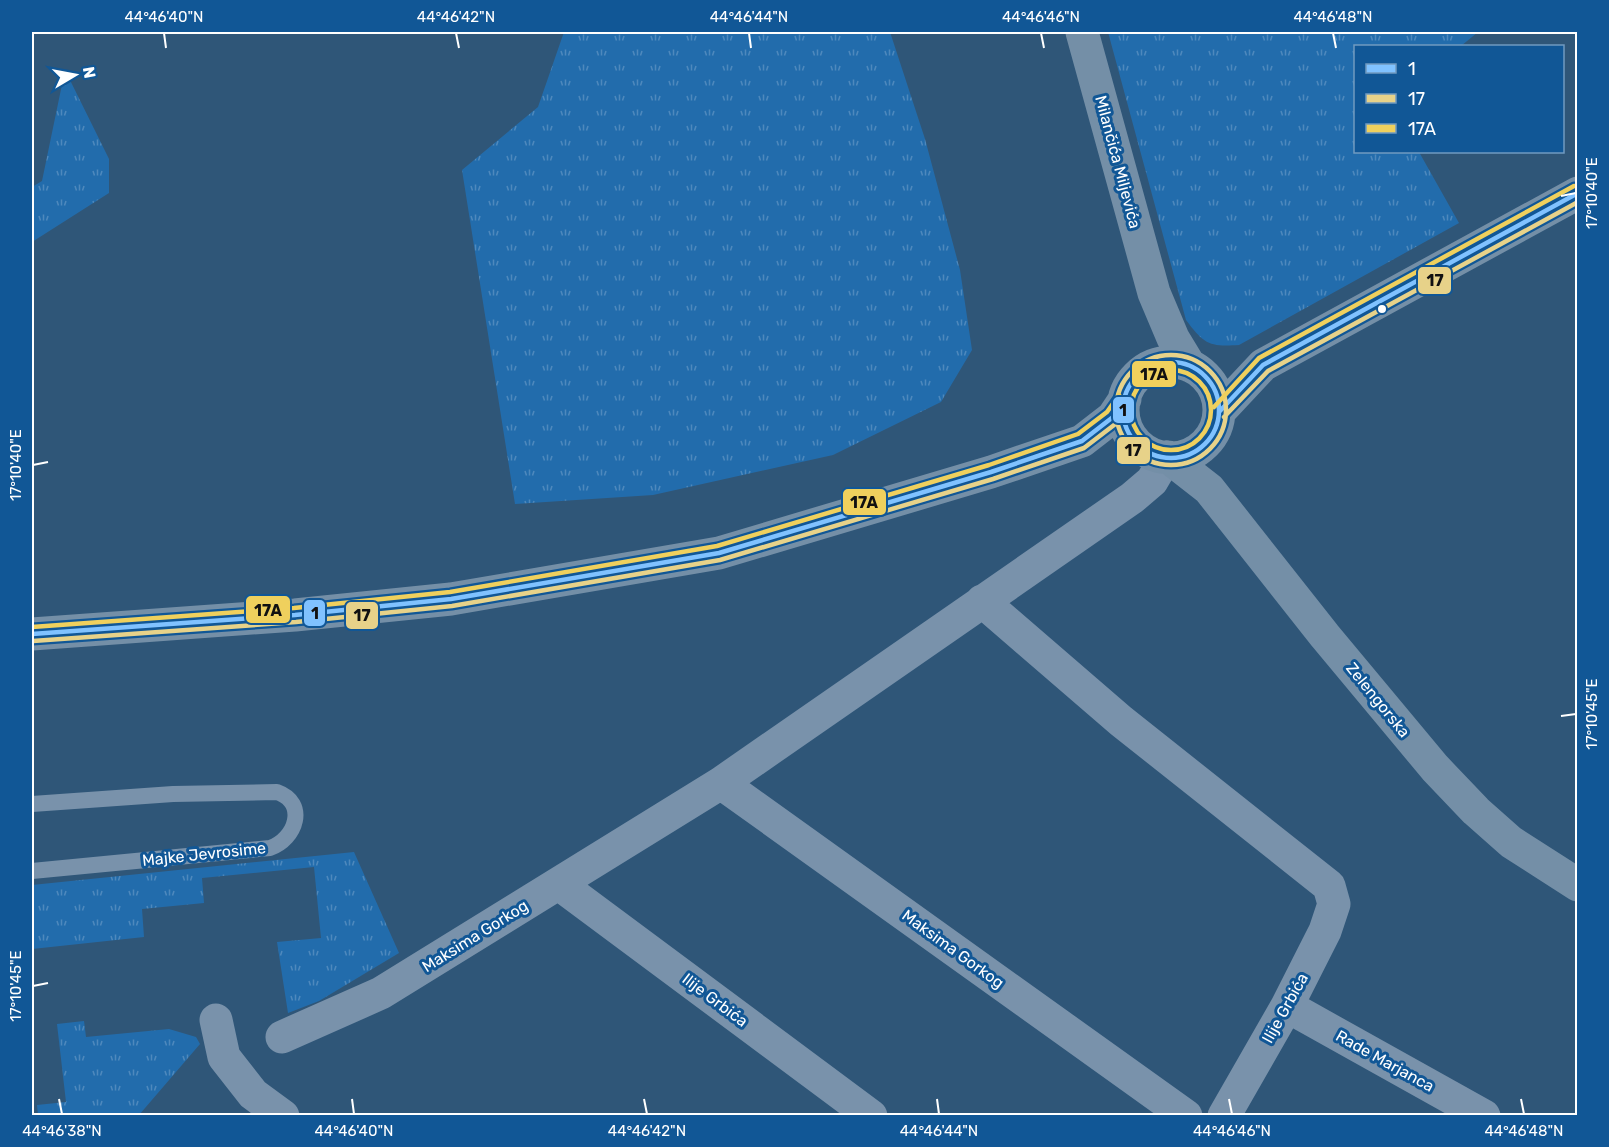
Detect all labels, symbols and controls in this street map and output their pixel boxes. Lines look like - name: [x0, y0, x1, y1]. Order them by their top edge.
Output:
- text: 44°46'40"N: [125, 8, 204, 26]
- text: 44°46'42"N: [417, 8, 495, 26]
- text: 44°46'44"N: [710, 8, 788, 26]
- text: 44°46'46"N: [1002, 8, 1080, 26]
- text: 44°46'48"N: [1293, 8, 1373, 26]
- north arrow: [45, 45, 105, 105]
- legend: [1354, 45, 1564, 153]
- text: 1: [1408, 58, 1416, 80]
- text: N: [79, 65, 100, 80]
- text: 17: [1408, 88, 1425, 110]
- street label: Milančića Miljevića: [1091, 93, 1145, 231]
- text: 17A: [1408, 118, 1436, 140]
- text: 17°10'40"E: [1583, 157, 1601, 229]
- line badge: 17: [1417, 266, 1452, 295]
- text: 17: [1426, 271, 1444, 290]
- unlabelled marker: [1376, 303, 1388, 315]
- line badge: 17A: [1131, 360, 1177, 388]
- text: 17A: [1140, 365, 1168, 384]
- line badge: 1: [1112, 396, 1135, 424]
- text: 1: [1119, 401, 1127, 420]
- text: 17°10'40"E: [7, 429, 25, 501]
- line badge: 17: [1116, 436, 1151, 465]
- text: 17: [1124, 441, 1142, 460]
- line badge: 17A: [842, 488, 887, 516]
- text: 17A: [850, 493, 878, 512]
- line badge: 17A: [245, 595, 291, 624]
- line badge: 1: [303, 599, 326, 627]
- text: 17A: [254, 601, 282, 620]
- line badge: 17: [345, 601, 379, 630]
- text: 1: [311, 604, 319, 623]
- text: 17: [353, 606, 371, 625]
- street label: Zelengorska: [1342, 659, 1414, 741]
- text: 17°10'45"E: [1583, 678, 1601, 750]
- street label: Majke Jevrosime: [141, 838, 267, 870]
- street label: Maksima Gorkog: [418, 896, 532, 976]
- street label: Maksima Gorkog: [898, 906, 1008, 992]
- text: 17°10'45"E: [7, 950, 25, 1022]
- street label: Ilije Grbića: [678, 969, 752, 1031]
- street label: Ilije Grbića: [1258, 970, 1312, 1046]
- street label: Rade Marjanca: [1332, 1026, 1438, 1096]
- text: 44°46'38"N: [22, 1122, 102, 1140]
- text: 44°46'40"N: [315, 1122, 394, 1140]
- text: 44°46'42"N: [608, 1122, 686, 1140]
- text: 44°46'44"N: [900, 1122, 978, 1140]
- text: 44°46'46"N: [1193, 1122, 1271, 1140]
- text: 44°46'48"N: [1484, 1122, 1564, 1140]

